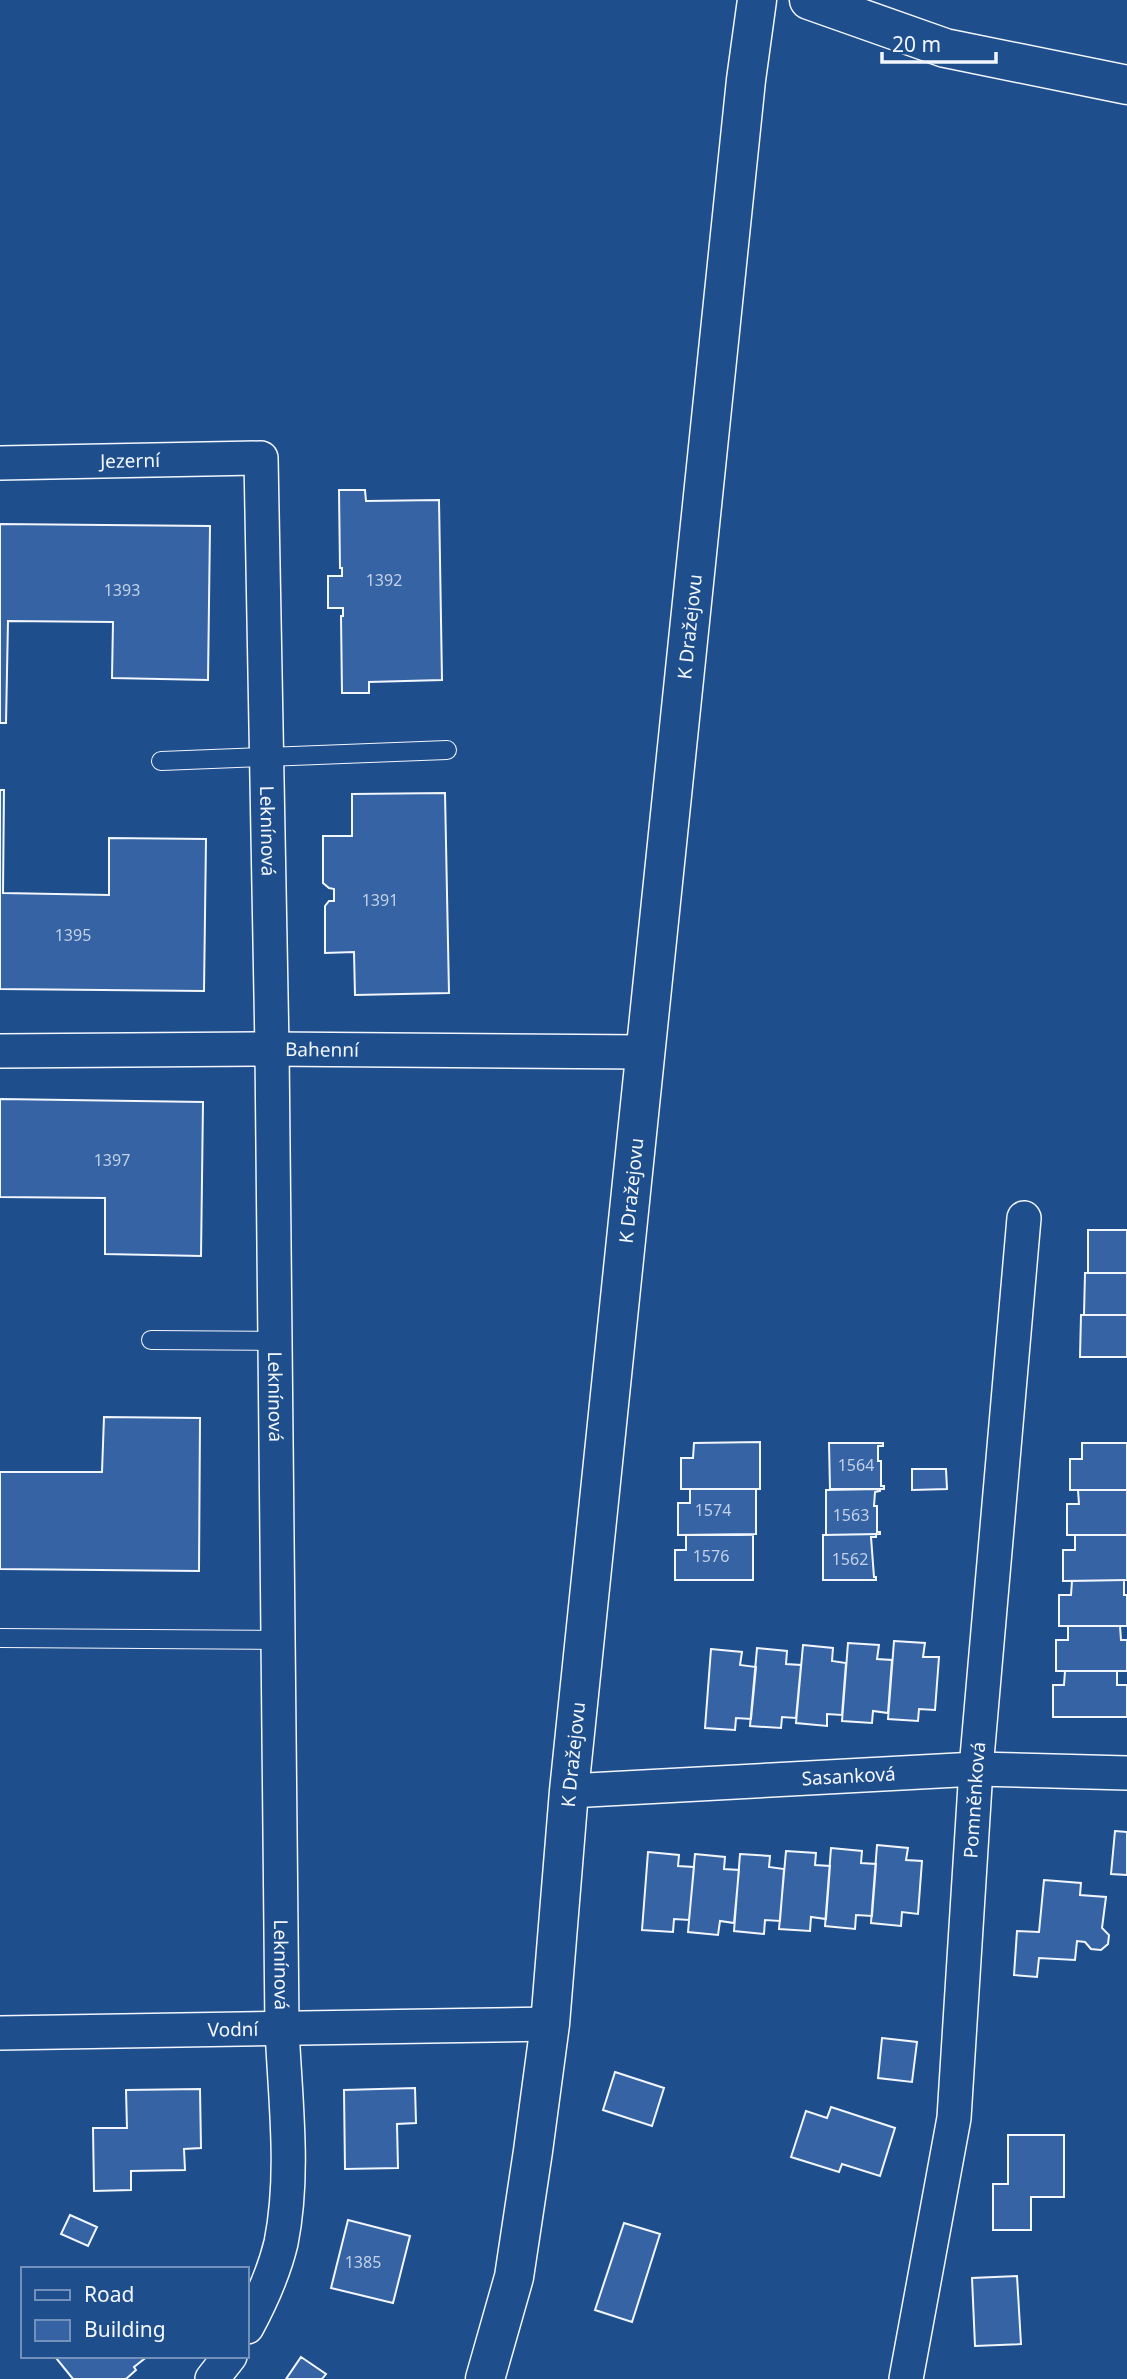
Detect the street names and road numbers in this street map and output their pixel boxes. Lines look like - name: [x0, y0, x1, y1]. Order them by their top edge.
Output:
- street label: Jezerní: [98, 447, 161, 474]
- street label: K Dražejovu: [671, 573, 708, 681]
- street label: Leknínová: [254, 785, 282, 876]
- street label: Bahenní: [285, 1036, 360, 1063]
- street label: K Dražejovu: [613, 1137, 649, 1245]
- street label: Leknínová: [262, 1351, 289, 1442]
- street label: K Dražejovu: [555, 1701, 591, 1808]
- street label: Pomněnková: [957, 1741, 991, 1859]
- street label: Sasanková: [801, 1760, 896, 1791]
- street label: Leknínová: [268, 1919, 295, 2010]
- street label: Vodní: [207, 2016, 260, 2043]

